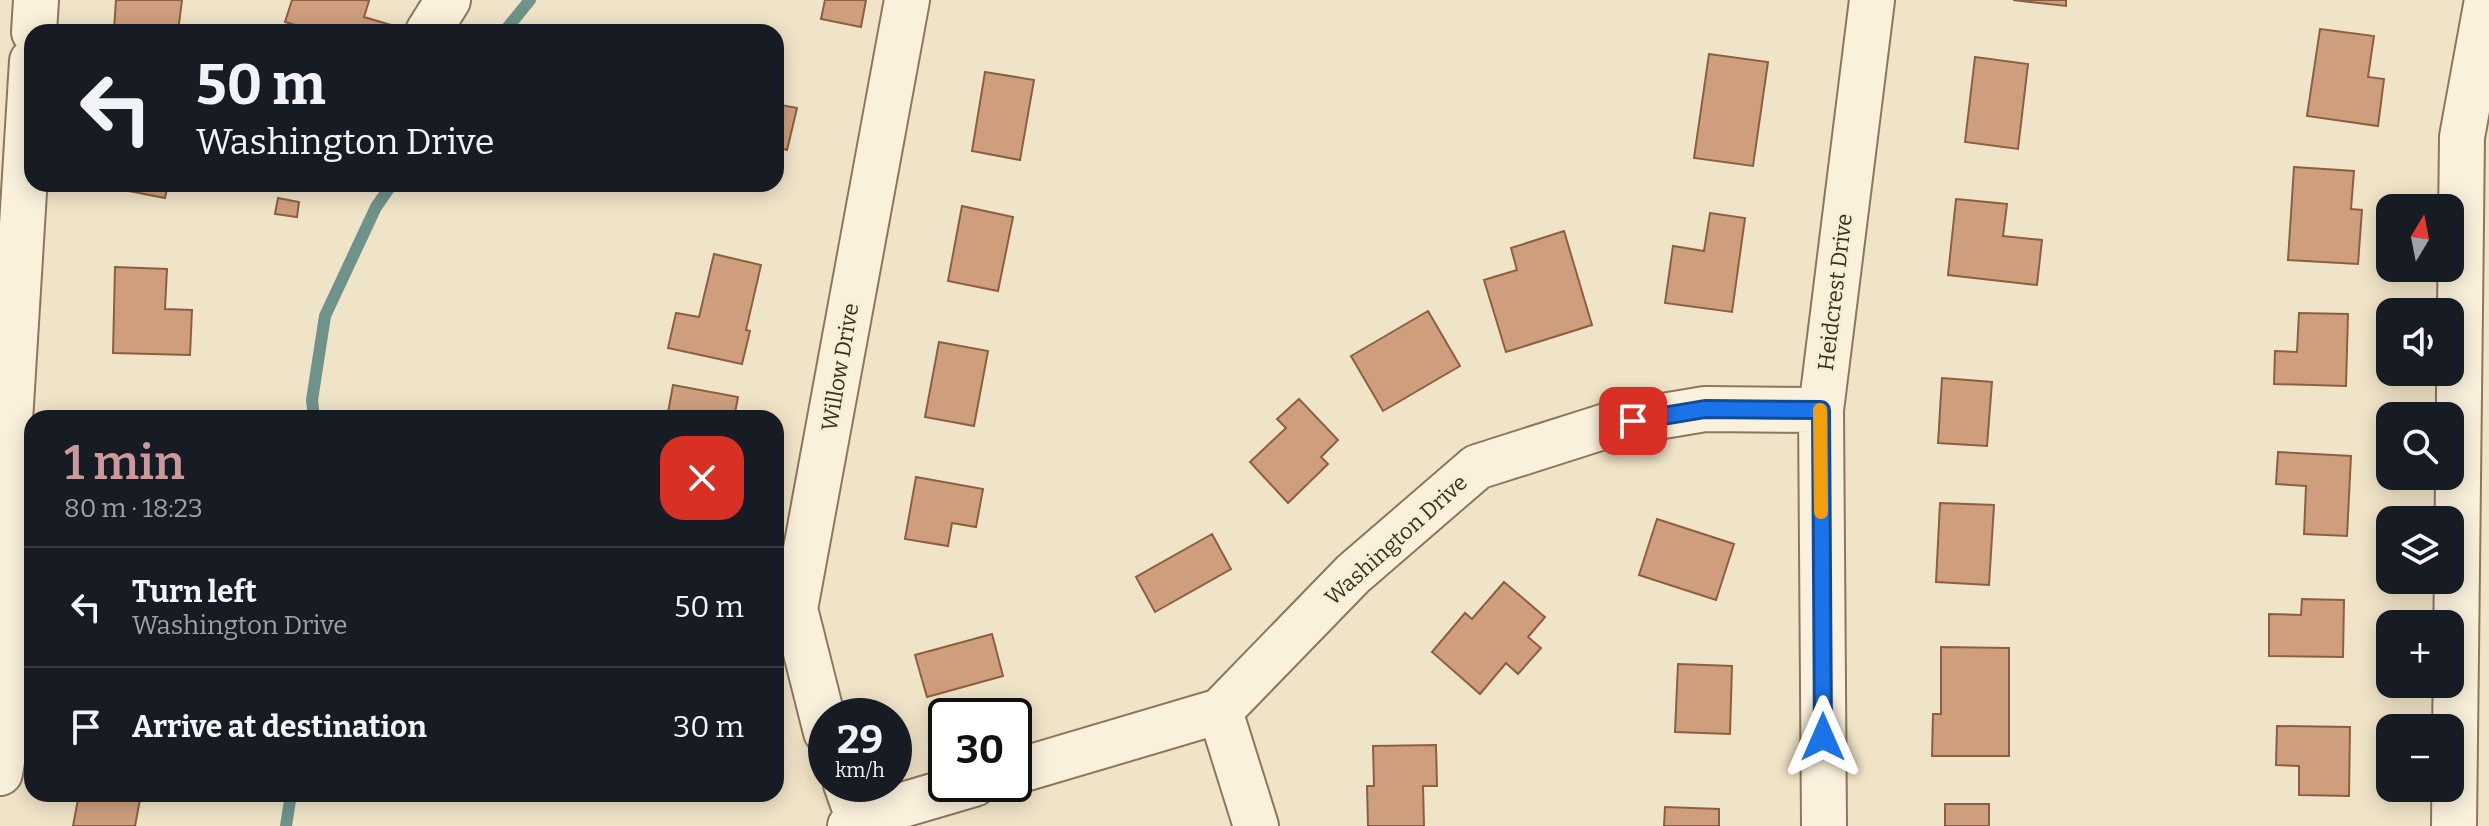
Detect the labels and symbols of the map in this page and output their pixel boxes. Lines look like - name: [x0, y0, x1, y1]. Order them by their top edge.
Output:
- north arrow: [2376, 194, 2464, 282]
- street label: Heidcrest Drive: [1812, 212, 1858, 372]
- street label: Willow Drive: [815, 301, 865, 433]
- pin: [1599, 387, 1667, 455]
- street label: Washington Drive: [1319, 469, 1473, 611]
- position arrow: [1781, 695, 1865, 779]
- speed limit sign: 30: [928, 698, 1032, 802]

